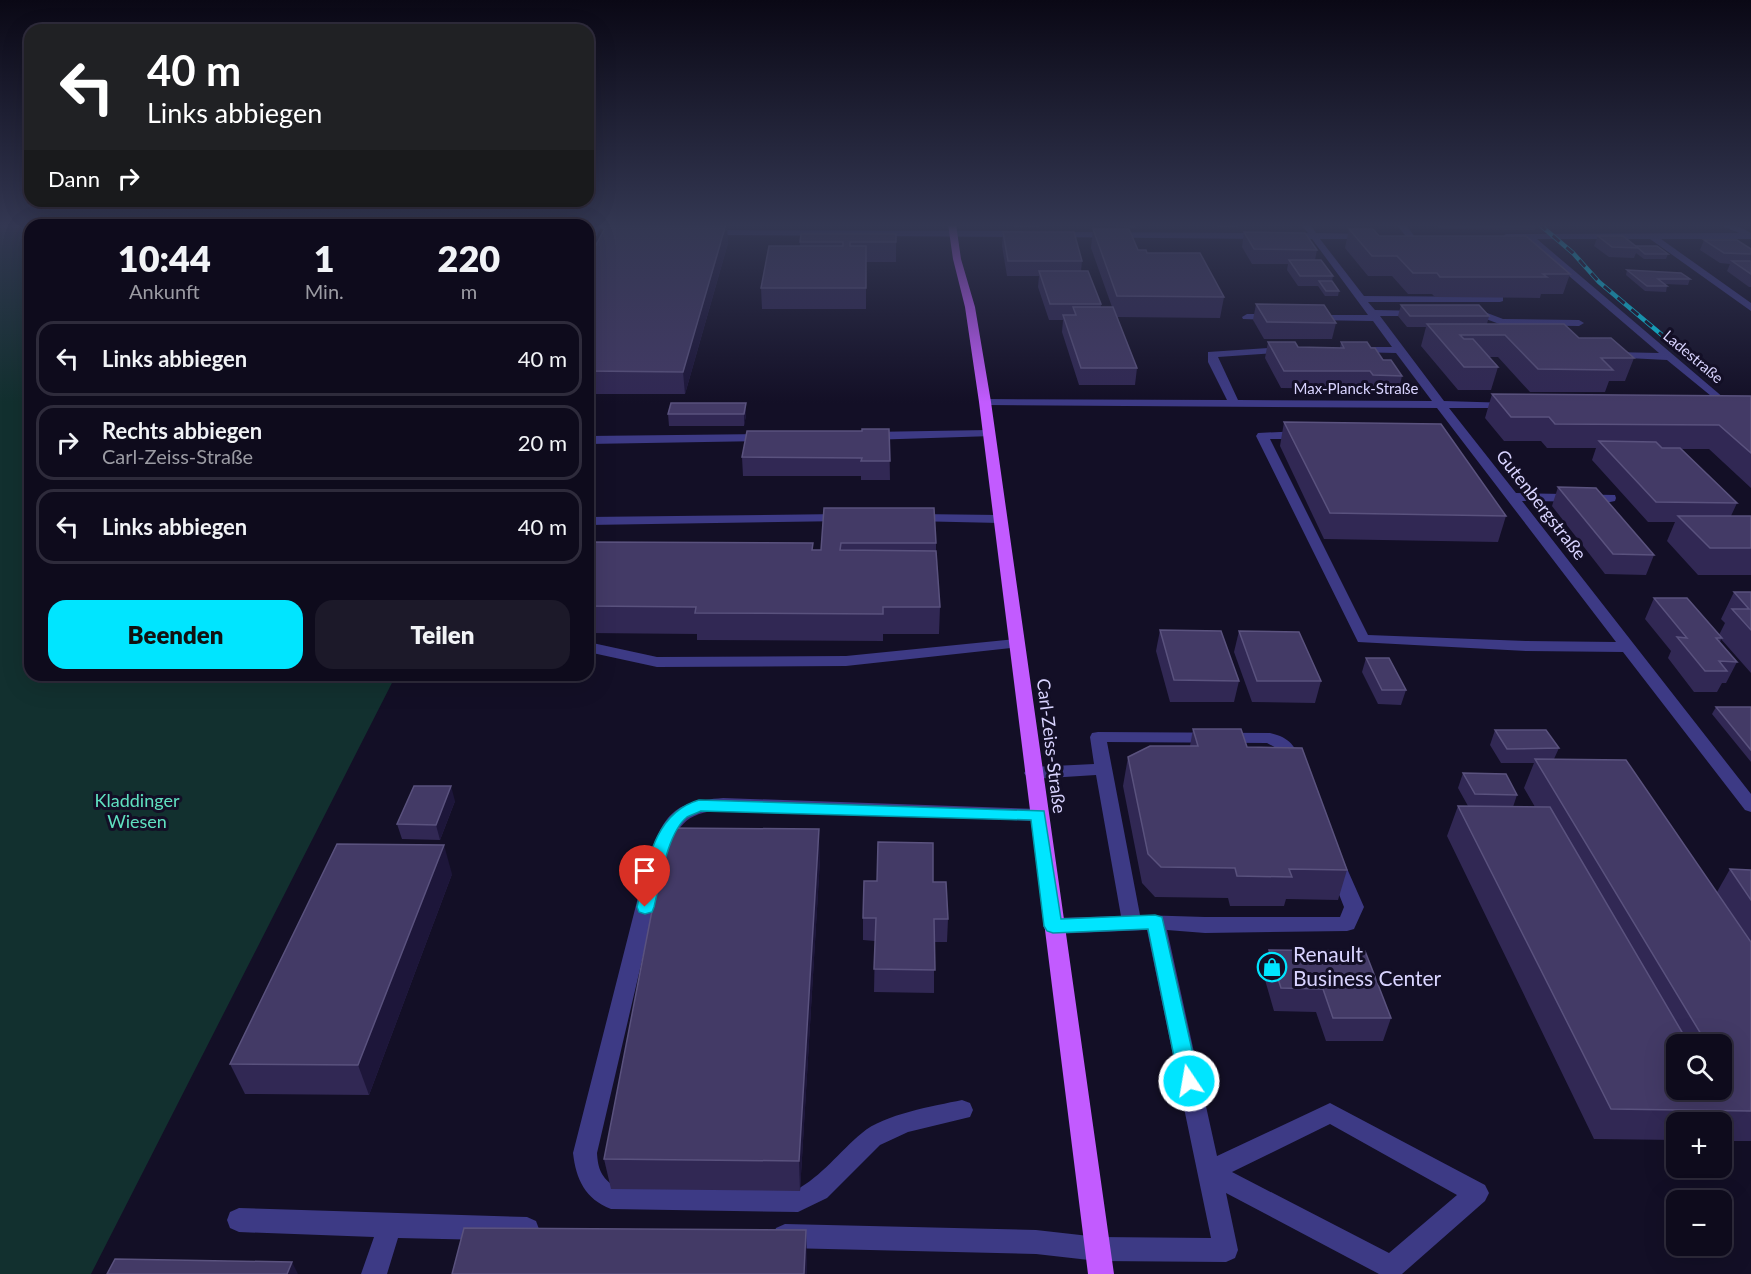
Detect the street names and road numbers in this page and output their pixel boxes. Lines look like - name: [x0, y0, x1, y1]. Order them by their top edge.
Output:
- street label: Ladestraße: [1660, 326, 1727, 387]
- street label: Max-Planck-Straße: [1294, 379, 1419, 397]
- street label: Gutenbergstraße: [1492, 445, 1592, 564]
- street label: Carl-Zeiss-Straße: [1033, 677, 1071, 815]

